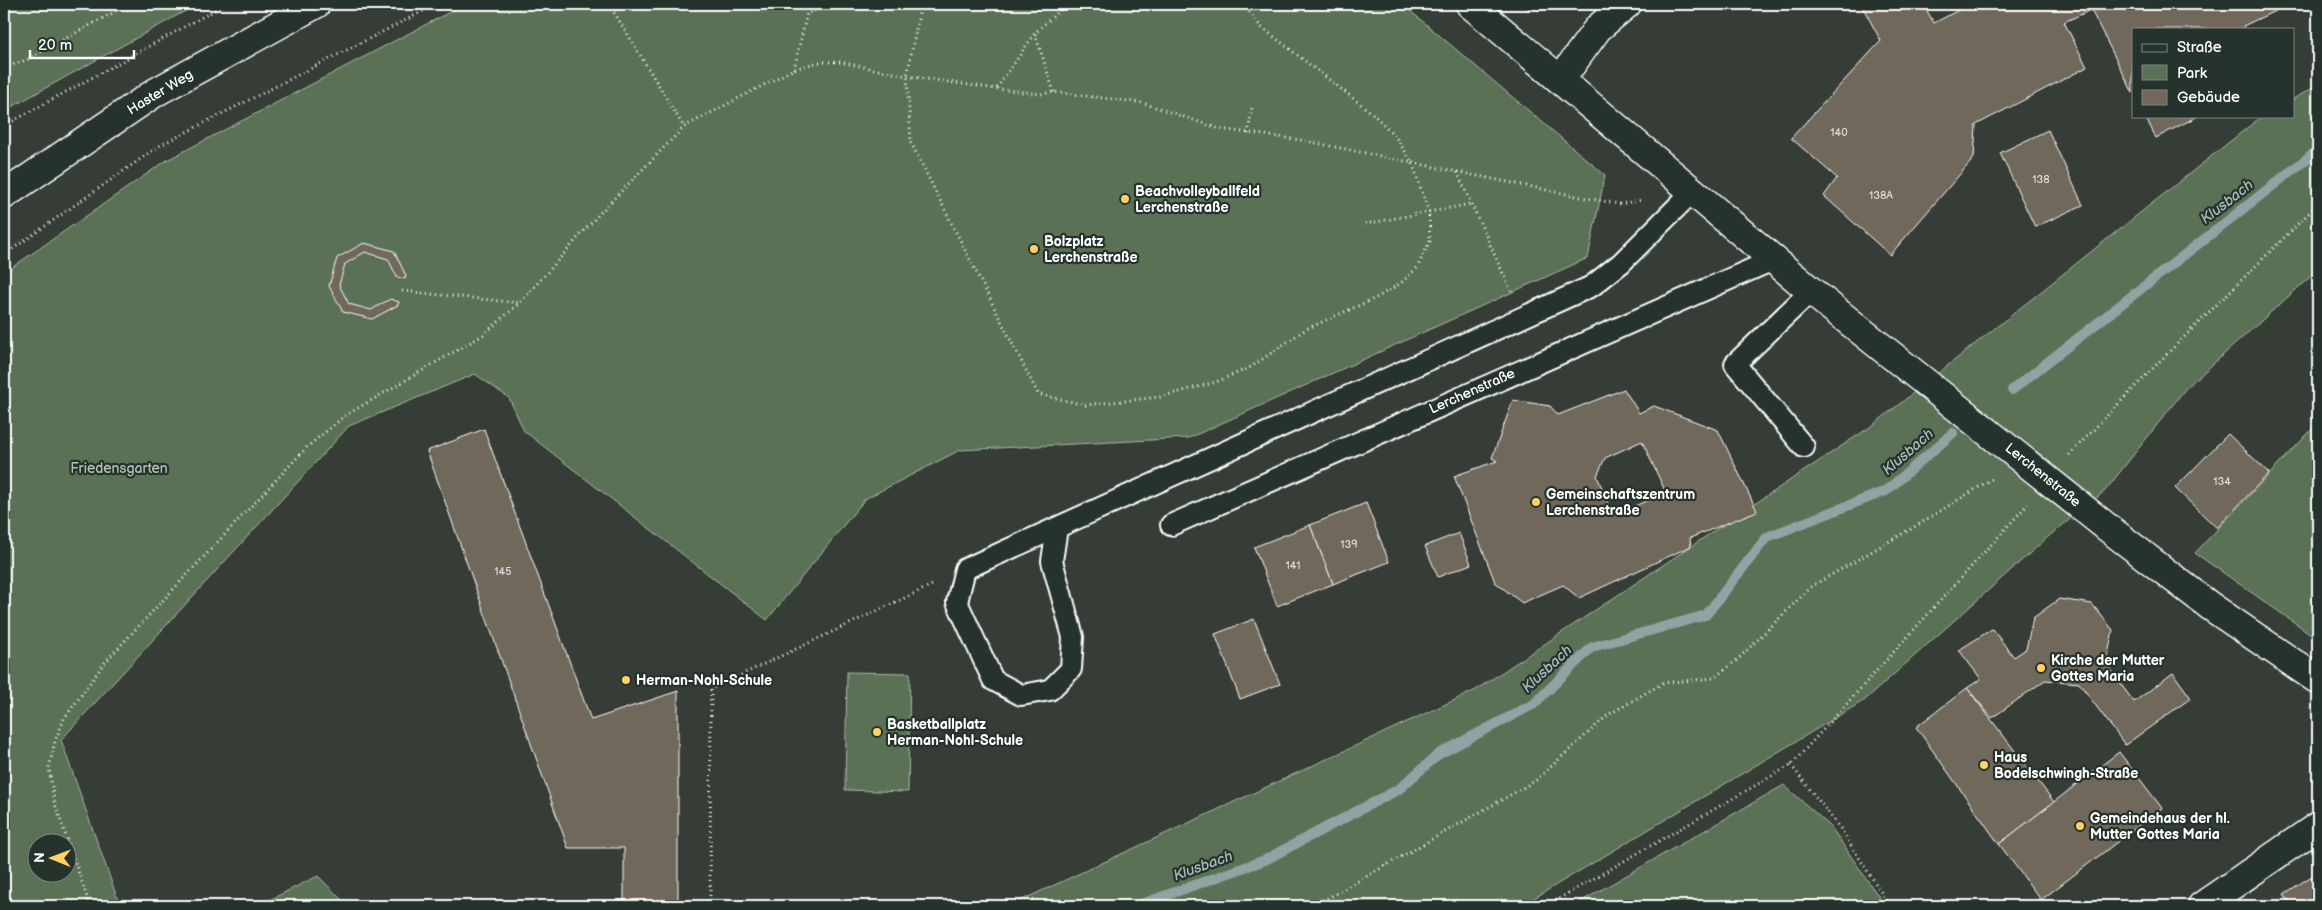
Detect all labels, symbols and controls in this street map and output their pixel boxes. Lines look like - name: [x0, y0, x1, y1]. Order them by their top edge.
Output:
- scale bar: [30, 28, 134, 60]
- legend: [2132, 28, 2294, 118]
- text: 20 m: [38, 36, 72, 55]
- text: Straße: [2177, 38, 2222, 57]
- text: Park: [2177, 64, 2208, 83]
- street label: Haster Weg: [124, 66, 196, 118]
- text: Gebäude: [2177, 88, 2240, 107]
- house number: 140: [1830, 126, 1848, 139]
- house number: 138: [2032, 173, 2050, 186]
- water label: Klusbach: [2197, 175, 2257, 229]
- place label: Beachvolleyballfeld Lerchenstraße: [1135, 183, 1260, 216]
- house number: 138A: [1869, 189, 1893, 202]
- marker: Beachvolleyballfeld Lerchenstraße: [1119, 193, 1131, 205]
- place label: Bolzplatz Lerchenstraße: [1044, 233, 1138, 266]
- marker: Bolzplatz Lerchenstraße: [1028, 243, 1040, 255]
- street label: Lerchenstraße: [1426, 364, 1518, 418]
- water label: Klusbach: [1878, 425, 1938, 479]
- street label: Lerchenstraße: [2002, 439, 2084, 511]
- park label: Friedensgarten: [70, 460, 168, 477]
- house number: 134: [2213, 475, 2231, 488]
- place label: Gemeinschaftszentrum Lerchenstraße: [1546, 486, 1695, 519]
- marker: Gemeinschaftszentrum Lerchenstraße: [1530, 496, 1542, 508]
- house number: 139: [1340, 538, 1358, 551]
- house number: 141: [1285, 559, 1301, 572]
- house number: 145: [494, 565, 512, 578]
- water label: Klusbach: [1518, 641, 1576, 697]
- place label: Kirche der Mutter Gottes Maria: [2051, 652, 2165, 685]
- marker: Kirche der Mutter Gottes Maria: [2035, 662, 2047, 674]
- place label: Herman-Nohl-Schule: [636, 672, 772, 689]
- marker: Herman-Nohl-Schule: [620, 674, 632, 686]
- place label: Basketballplatz Herman-Nohl-Schule: [887, 716, 1023, 749]
- marker: Basketballplatz Herman-Nohl-Schule: [871, 726, 883, 738]
- place label: Haus Bodelschwingh-Straße: [1994, 749, 2138, 782]
- marker: Haus Bodelschwingh-Straße: [1978, 759, 1990, 771]
- place label: Gemeindehaus der hl. Mutter Gottes Maria: [2090, 810, 2230, 843]
- marker: Gemeindehaus der hl. Mutter Gottes Maria: [2074, 820, 2086, 832]
- north arrow: [28, 832, 78, 882]
- water label: Klusbach: [1171, 846, 1235, 886]
- text: N: [31, 852, 48, 863]

